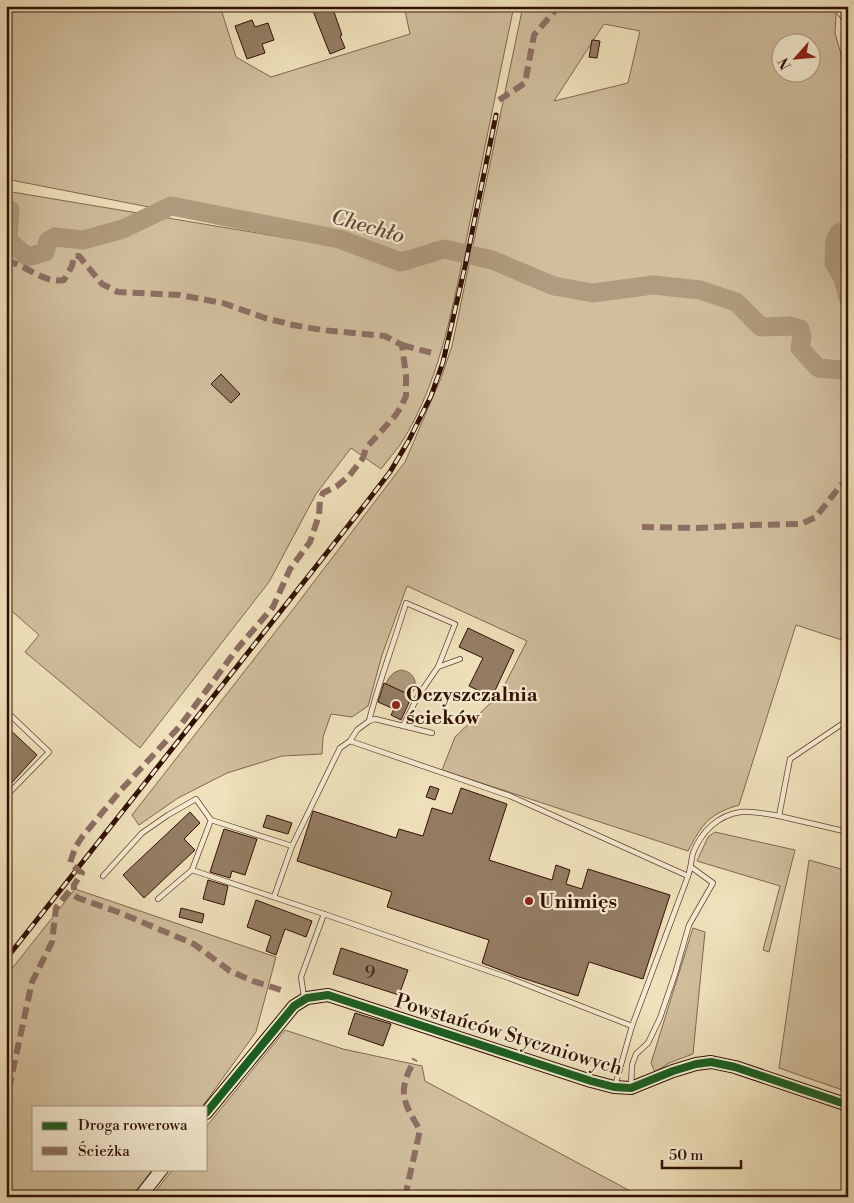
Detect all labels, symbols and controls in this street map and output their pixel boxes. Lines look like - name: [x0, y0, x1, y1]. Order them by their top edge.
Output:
- north arrow: [772, 32, 822, 82]
- text: N: [775, 54, 796, 72]
- water label: Chechło: [328, 204, 407, 250]
- place label: Oczyszczalnia ścieków: [406, 683, 538, 731]
- marker: Oczyszczalnia ścieków: [390, 699, 402, 711]
- place label: Unimięs: [539, 890, 617, 915]
- marker: Unimięs: [523, 895, 535, 907]
- house number: 9: [365, 961, 376, 984]
- street label: Powstańców Styczniowych: [392, 989, 625, 1082]
- legend: [32, 1106, 208, 1170]
- text: Droga rowerowa: [78, 1116, 188, 1135]
- scale bar: [662, 1138, 740, 1170]
- text: Ścieżka: [78, 1141, 130, 1161]
- text: 50 m: [669, 1146, 703, 1165]

